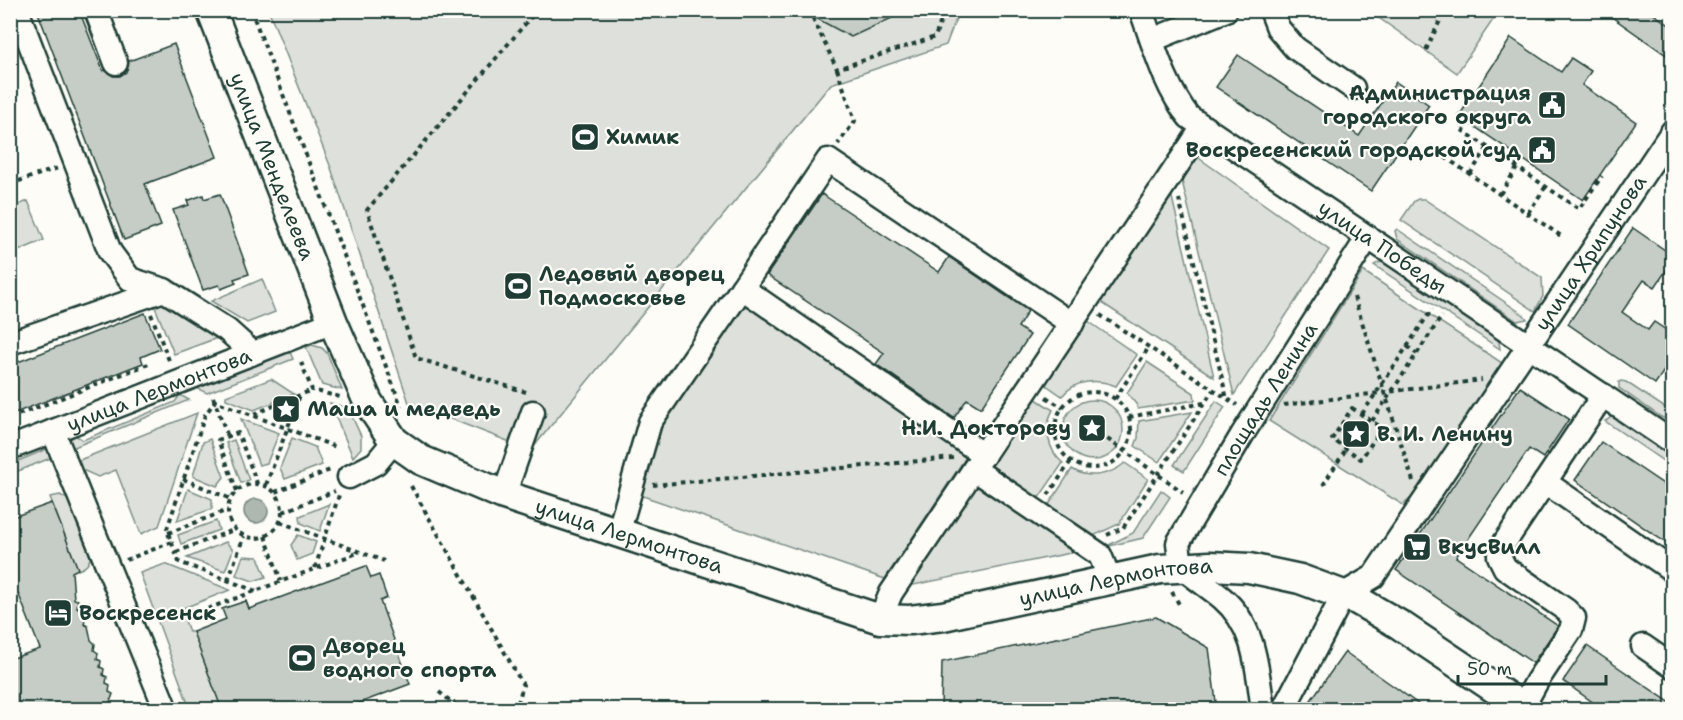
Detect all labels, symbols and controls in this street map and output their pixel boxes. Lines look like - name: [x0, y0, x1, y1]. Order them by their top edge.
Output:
- street label: улица Менделеева: [223, 69, 321, 264]
- place label: Администрация городского округа: [1323, 79, 1532, 131]
- public building icon: Администрация городского округа: [1536, 89, 1568, 121]
- sports icon: Химик: [569, 121, 601, 153]
- place label: Химик: [606, 123, 679, 151]
- public building icon: Воскресенский городской суд: [1526, 134, 1558, 166]
- place label: Воскресенский городской суд: [1186, 136, 1521, 164]
- street label: улица Хрипунова: [1528, 170, 1653, 337]
- street label: улица Победы: [1313, 194, 1452, 300]
- place label: Ледовый дворец Подмосковье: [539, 260, 725, 312]
- sports icon: Ледовый дворец Подмосковье: [502, 270, 534, 302]
- street label: площадь Ленина: [1207, 317, 1324, 481]
- street label: улица Лермонтова: [63, 341, 256, 439]
- place icon: Маша и медведь: [270, 393, 302, 425]
- place label: Маша и медведь: [307, 395, 500, 423]
- place icon: Н.И. Докторову: [1076, 412, 1108, 444]
- place label: Н.И. Докторову: [901, 414, 1071, 442]
- place icon: В. И. Ленину: [1340, 418, 1372, 450]
- place label: В. И. Ленину: [1377, 420, 1513, 448]
- street label: улица Лермонтова: [532, 492, 727, 580]
- supermarket icon: ВкусВилл: [1401, 531, 1433, 563]
- place label: ВкусВилл: [1438, 533, 1541, 561]
- street label: улица Лермонтова: [1017, 552, 1213, 613]
- hotel icon: Воскресенск: [42, 597, 74, 629]
- place label: Воскресенск: [79, 599, 216, 627]
- place label: Дворец водного спорта: [323, 632, 497, 684]
- sports icon: Дворец водного спорта: [286, 642, 318, 674]
- scale bar: [1458, 648, 1606, 686]
- text: 50 m: [1467, 657, 1512, 681]

